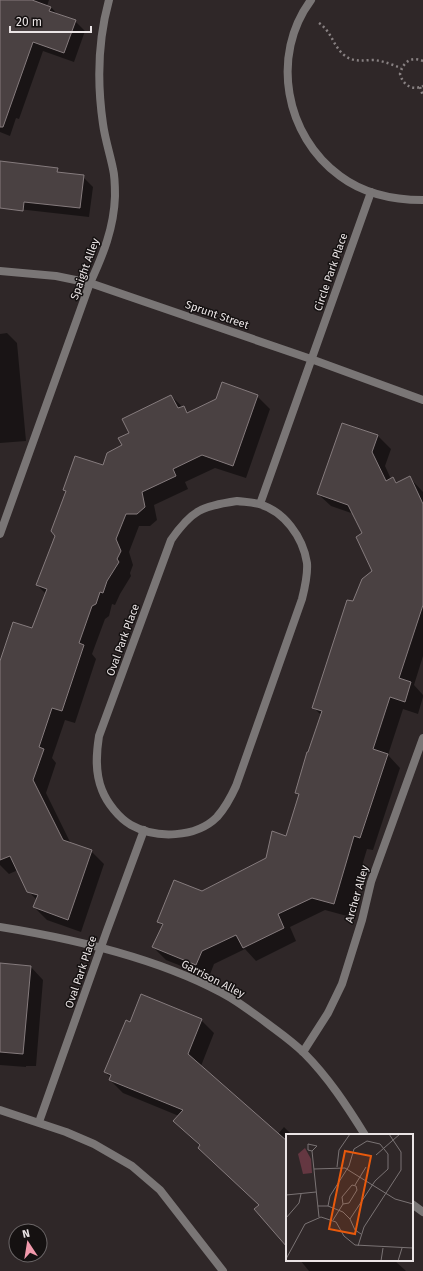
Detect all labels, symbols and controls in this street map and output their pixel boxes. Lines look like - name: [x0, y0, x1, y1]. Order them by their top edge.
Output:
- scale bar: [10, 8, 91, 34]
- text: 20 m: [16, 15, 42, 29]
- street label: Circle Park Place: [312, 231, 350, 313]
- street label: Spaight Alley: [68, 236, 102, 302]
- street label: Sprunt Street: [184, 298, 251, 332]
- street label: Oval Park Place: [104, 602, 142, 678]
- street label: Archer Alley: [343, 863, 372, 924]
- street label: Oval Park Place: [63, 934, 100, 1010]
- street label: Garrison Alley: [179, 957, 247, 1001]
- inset map: [286, 1134, 413, 1261]
- north arrow: [8, 1223, 48, 1263]
- text: N: [21, 1227, 31, 1241]

